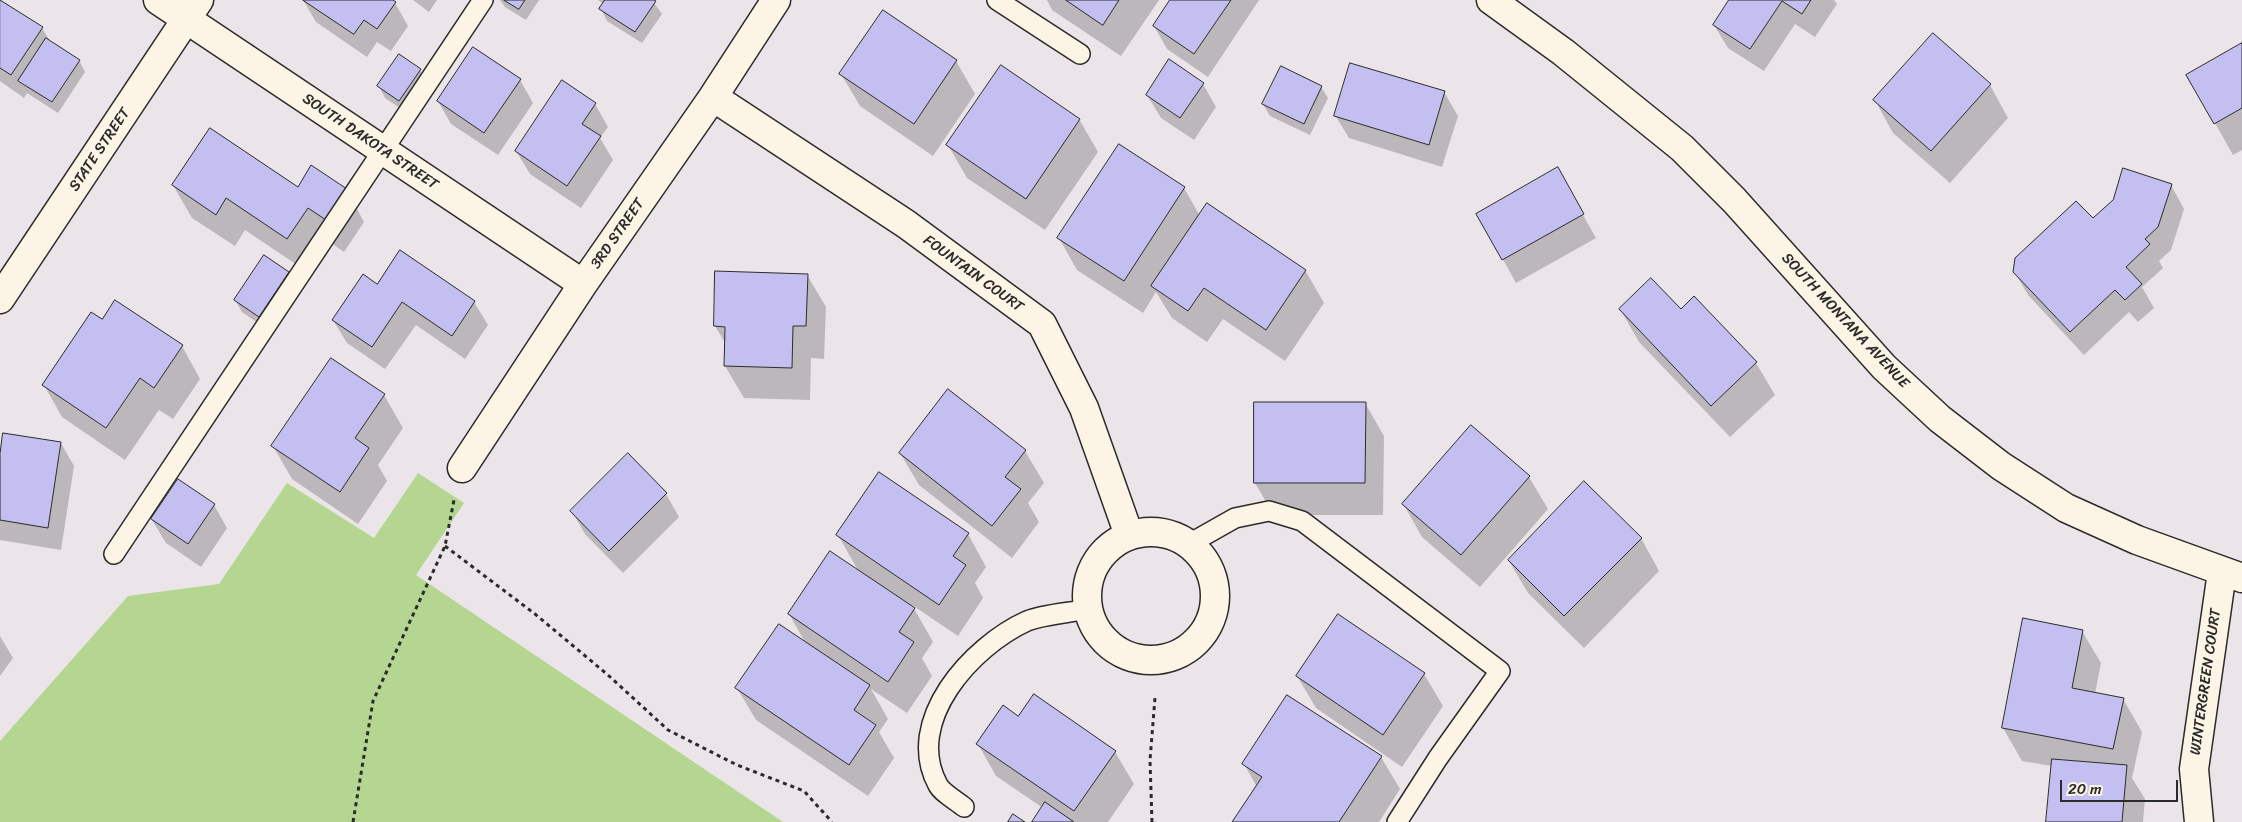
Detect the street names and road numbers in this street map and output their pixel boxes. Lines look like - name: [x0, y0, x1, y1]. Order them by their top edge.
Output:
- street label: SOUTH DAKOTA STREET: [299, 90, 441, 194]
- street label: STATE STREET: [66, 105, 134, 195]
- street label: 3RD STREET: [587, 195, 649, 273]
- street label: FOUNTAIN COURT: [919, 232, 1027, 316]
- street label: SOUTH MONTANA AVENUE: [1777, 249, 1913, 393]
- street label: WINTERGREEN COURT: [2187, 608, 2225, 756]

